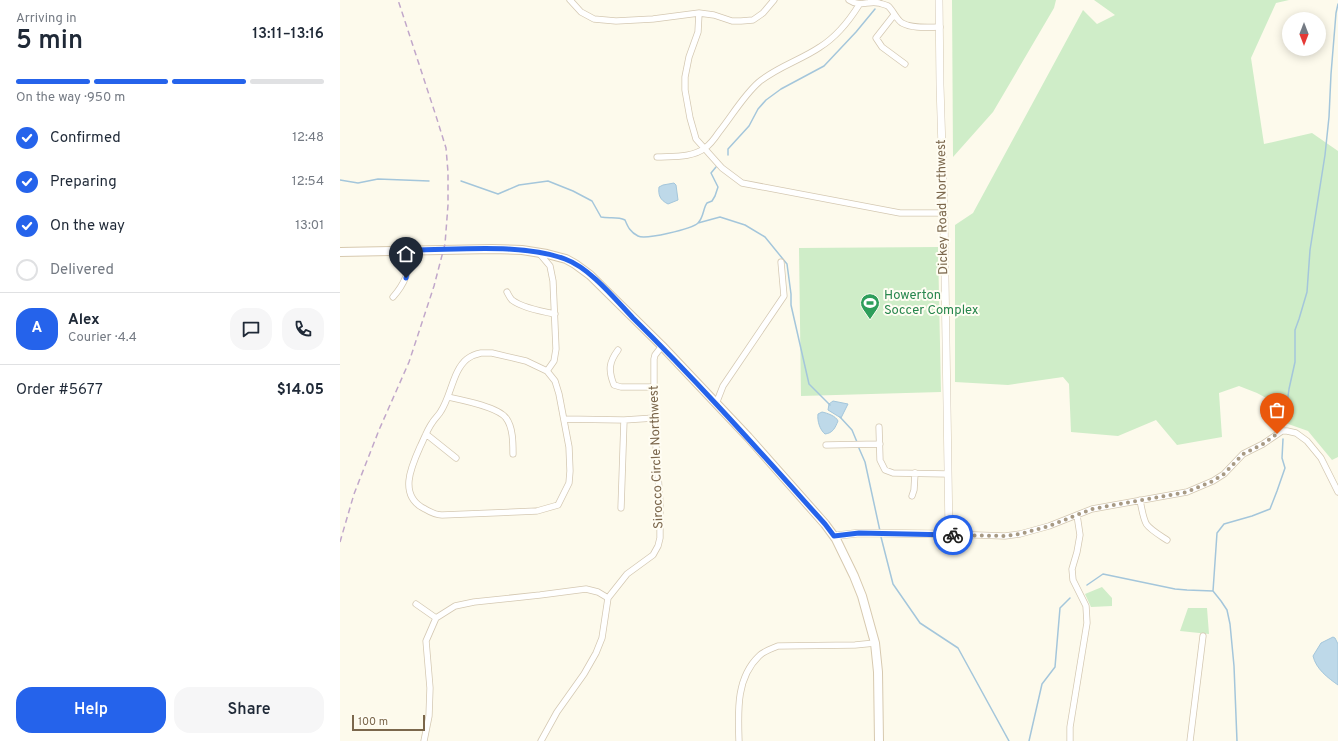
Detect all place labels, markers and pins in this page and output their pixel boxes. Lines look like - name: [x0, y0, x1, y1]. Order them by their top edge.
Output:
- pin: [389, 237, 423, 278]
- place label: Howerton Soccer Complex: [884, 288, 979, 319]
- sports icon: Howerton Soccer Complex: [859, 292, 881, 320]
- pin: [1260, 393, 1294, 434]

